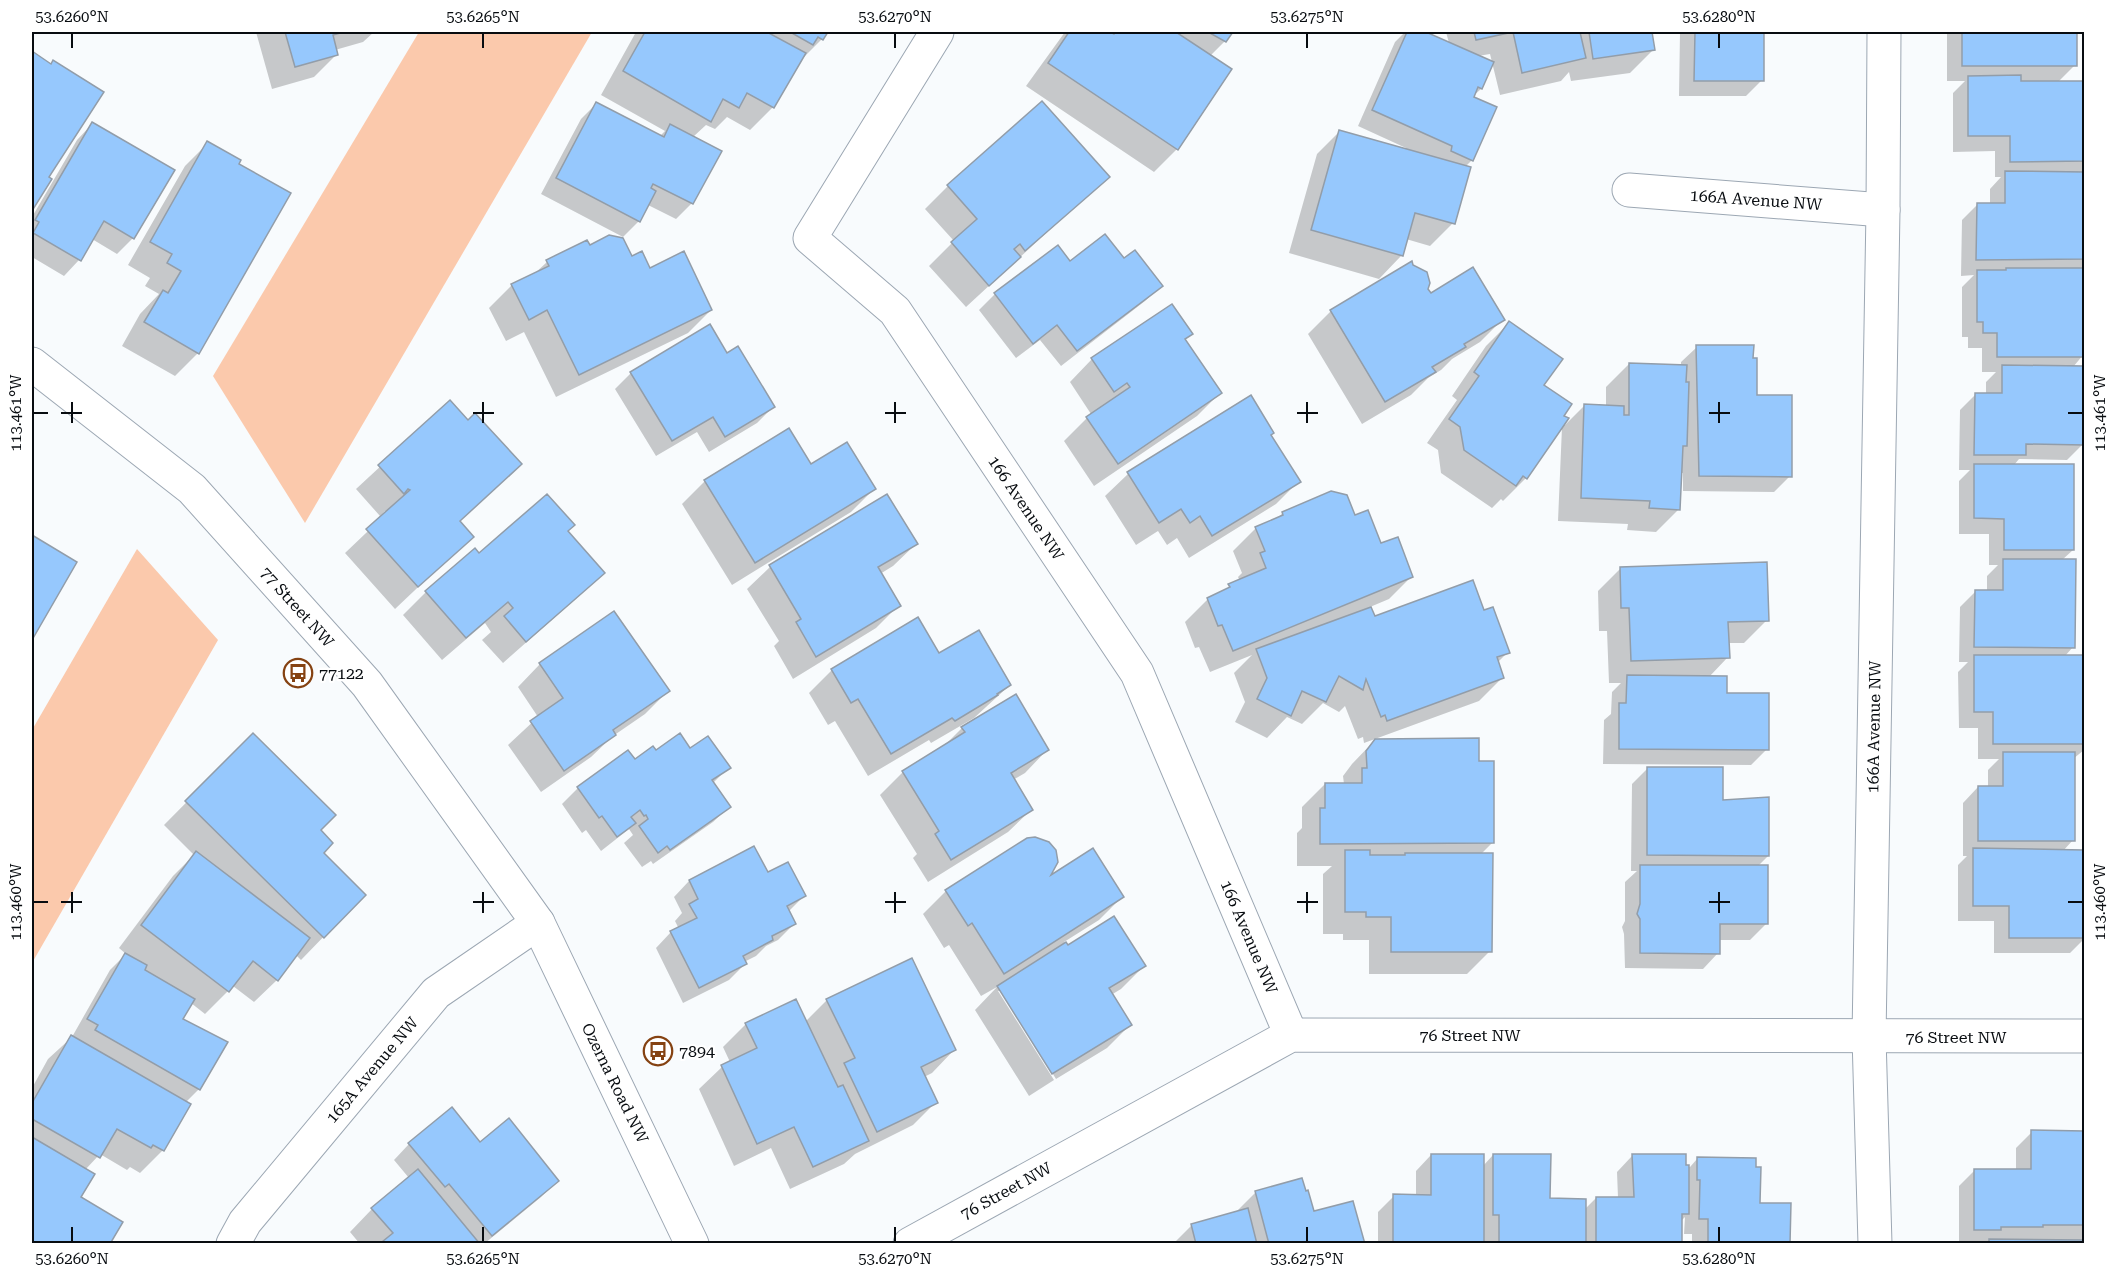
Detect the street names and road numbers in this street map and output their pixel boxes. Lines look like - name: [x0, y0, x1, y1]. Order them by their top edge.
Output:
- street label: 166A Avenue NW: [1689, 186, 1824, 214]
- street label: 166 Avenue NW: [984, 452, 1068, 564]
- street label: 77 Street NW: [256, 563, 338, 651]
- street label: 166A Avenue NW: [1863, 660, 1885, 793]
- street label: 166 Avenue NW: [1217, 877, 1282, 997]
- street label: 165A Avenue NW: [322, 1013, 422, 1127]
- street label: Ozerna Road NW: [578, 1020, 653, 1147]
- street label: 76 Street NW: [1420, 1026, 1521, 1045]
- street label: 76 Street NW: [1906, 1028, 2007, 1047]
- street label: 76 Street NW: [957, 1158, 1055, 1224]

